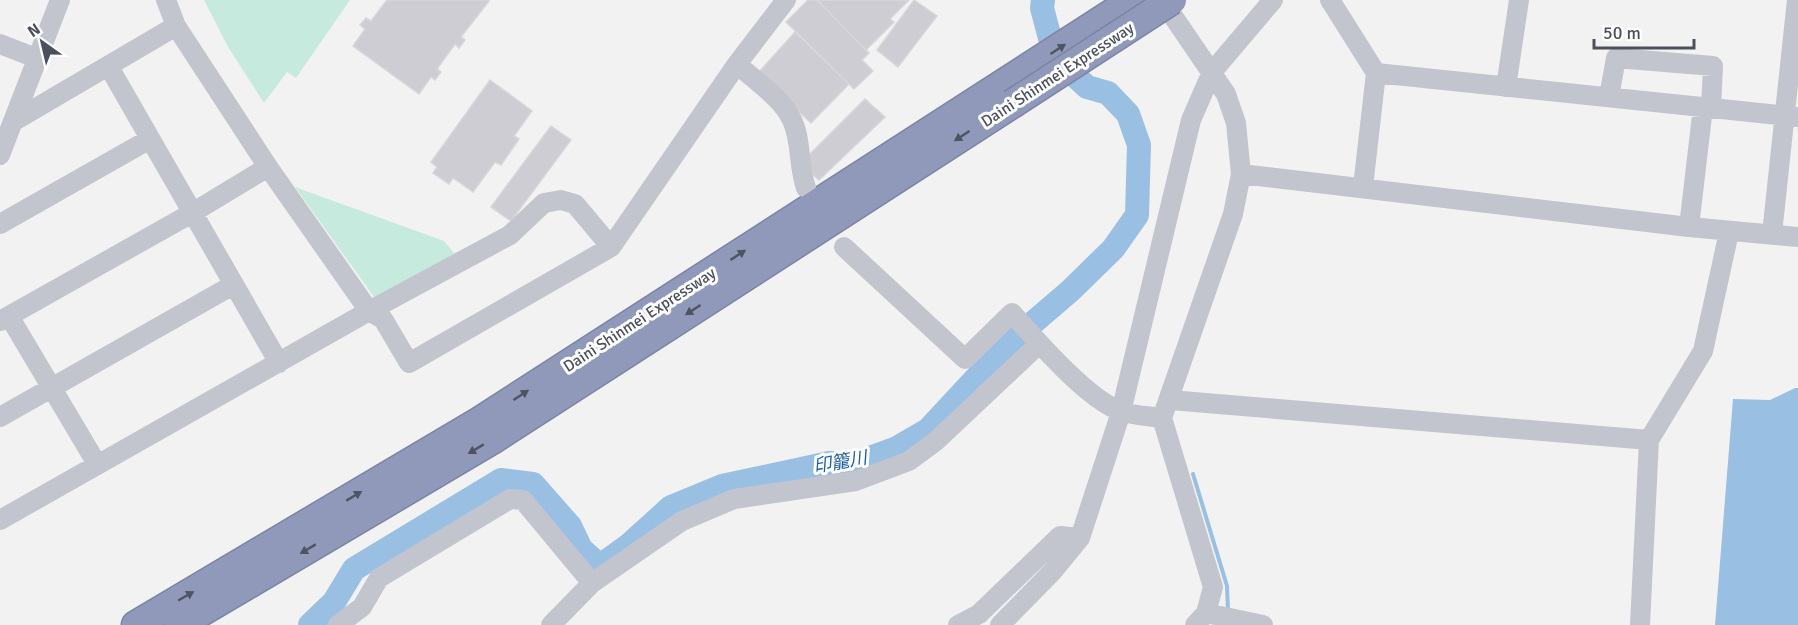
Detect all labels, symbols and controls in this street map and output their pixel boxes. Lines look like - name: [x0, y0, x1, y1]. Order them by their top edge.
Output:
- north arrow: [12, 12, 72, 72]
- scale bar: [1594, 12, 1694, 50]
- street label: Daini Shinmei Expressway: [978, 18, 1138, 132]
- text: N: [24, 19, 44, 42]
- text: 50 m: [1603, 22, 1641, 44]
- one-way arrow: [1050, 44, 1066, 55]
- one-way arrow: [955, 130, 971, 142]
- one-way arrow: [730, 250, 746, 261]
- street label: Daini Shinmei Expressway: [560, 263, 720, 377]
- one-way arrow: [685, 304, 701, 315]
- one-way arrow: [512, 389, 528, 401]
- one-way arrow: [468, 444, 484, 455]
- water label: 印籠川: [812, 446, 870, 478]
- one-way arrow: [346, 491, 363, 501]
- one-way arrow: [299, 544, 316, 554]
- one-way arrow: [178, 590, 194, 601]

